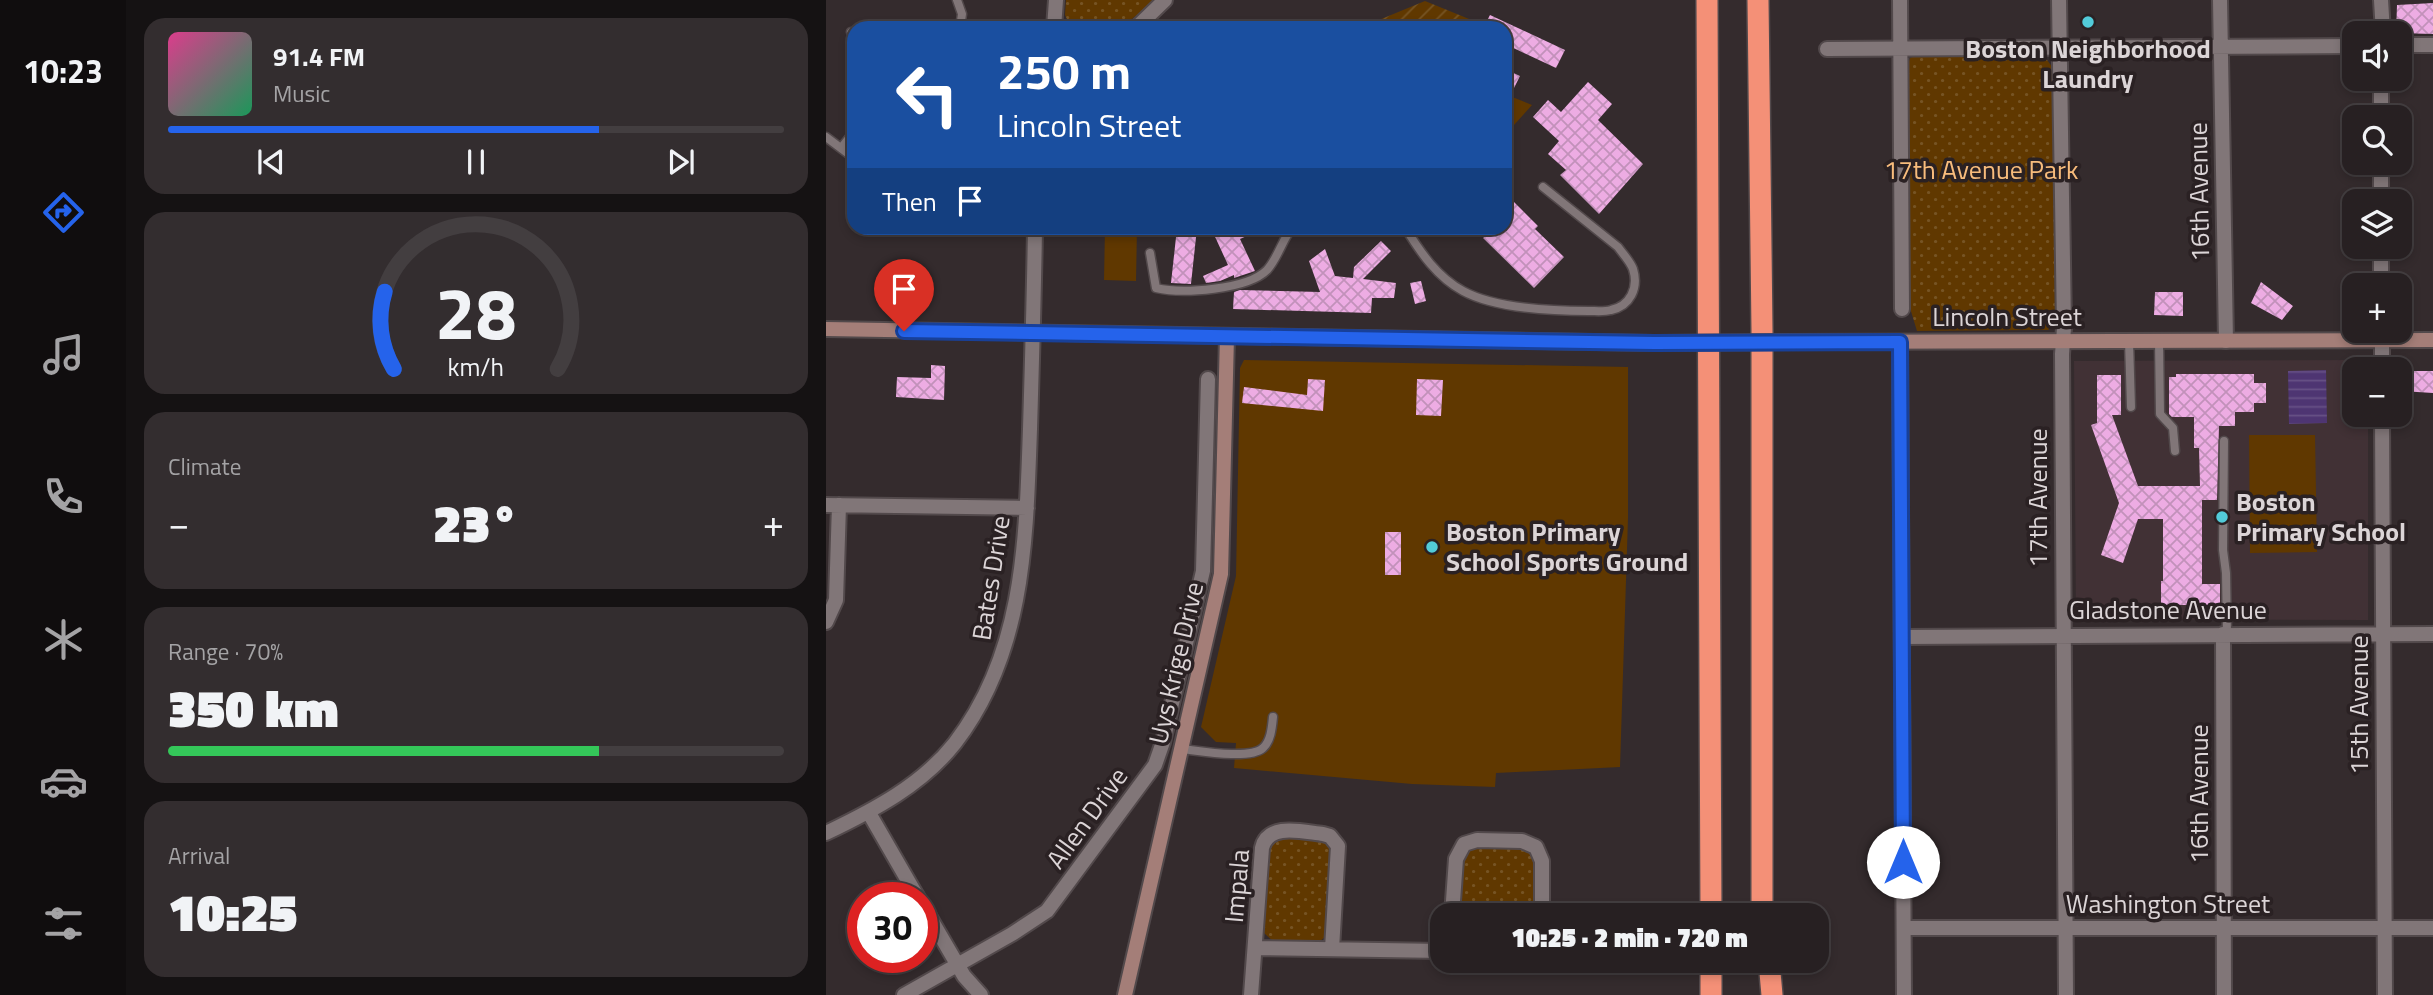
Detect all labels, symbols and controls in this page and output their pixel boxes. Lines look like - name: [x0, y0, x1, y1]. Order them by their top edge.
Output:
- marker: Boston Neighborhood Laundry: [2080, 14, 2096, 30]
- map controls: [2342, 21, 2412, 427]
- button: sound: [2342, 21, 2412, 91]
- place label: Boston Neighborhood Laundry: [1965, 29, 2211, 98]
- text: 250 m: [997, 33, 1131, 108]
- text: 91.4 FM: [273, 37, 365, 76]
- text: 10:23: [23, 47, 103, 95]
- icon: left: [882, 49, 973, 140]
- text: Music: [273, 76, 330, 111]
- text: Lincoln Street: [997, 101, 1181, 149]
- button: search: [2342, 105, 2412, 175]
- street label: 16th Avenue: [2178, 122, 2219, 262]
- icon: previous: [252, 143, 290, 181]
- icon: pause: [457, 143, 495, 181]
- icon: next: [662, 143, 700, 181]
- park label: 17th Avenue Park: [1884, 150, 2078, 189]
- text: Then: [882, 182, 937, 221]
- icon: arrive: [951, 182, 989, 220]
- icon: directions: [39, 188, 88, 237]
- button: layers: [2342, 189, 2412, 259]
- text: 28: [435, 258, 517, 368]
- pin: [874, 259, 934, 331]
- icon: arrive: [885, 270, 923, 308]
- button: +: [2342, 273, 2412, 343]
- street label: Lincoln Street: [1932, 297, 2082, 336]
- icon: music: [39, 330, 88, 379]
- text: km/h: [448, 348, 504, 386]
- button: −: [2342, 357, 2412, 427]
- street label: 17th Avenue: [2018, 428, 2057, 568]
- text: Climate: [168, 449, 241, 484]
- icon: phone: [39, 472, 88, 521]
- place label: Boston Primary School: [2236, 482, 2406, 551]
- text: 23°: [433, 483, 519, 562]
- text: −: [168, 494, 189, 552]
- text: +: [763, 494, 784, 552]
- marker: Boston Primary School: [2214, 509, 2230, 525]
- place label: Boston Primary School Sports Ground: [1446, 512, 1688, 581]
- street label: Bates Drive: [961, 513, 1020, 643]
- marker: Boston Primary School Sports Ground: [1424, 539, 1440, 555]
- street label: Uys Krige Drive: [1138, 578, 1213, 748]
- street label: Gladstone Avenue: [2069, 590, 2267, 629]
- icon: climate: [39, 615, 88, 664]
- text: Range · 70%: [168, 634, 283, 669]
- street label: 15th Avenue: [2339, 635, 2378, 775]
- text: 350 km: [168, 668, 339, 747]
- street label: 16th Avenue: [2179, 724, 2218, 864]
- icon: car: [39, 757, 88, 806]
- street label: Allen Drive: [1036, 759, 1137, 877]
- position arrow: [1866, 825, 1940, 899]
- text: Arrival: [168, 838, 230, 873]
- street label: Impala: [1214, 847, 1259, 924]
- text: 10:25: [168, 872, 297, 951]
- speed limit sign: 30: [847, 882, 938, 973]
- street label: Washington Street: [2066, 884, 2270, 923]
- icon: filters: [39, 899, 88, 948]
- text: 10:25 · 2 min · 720 m: [1511, 918, 1748, 957]

